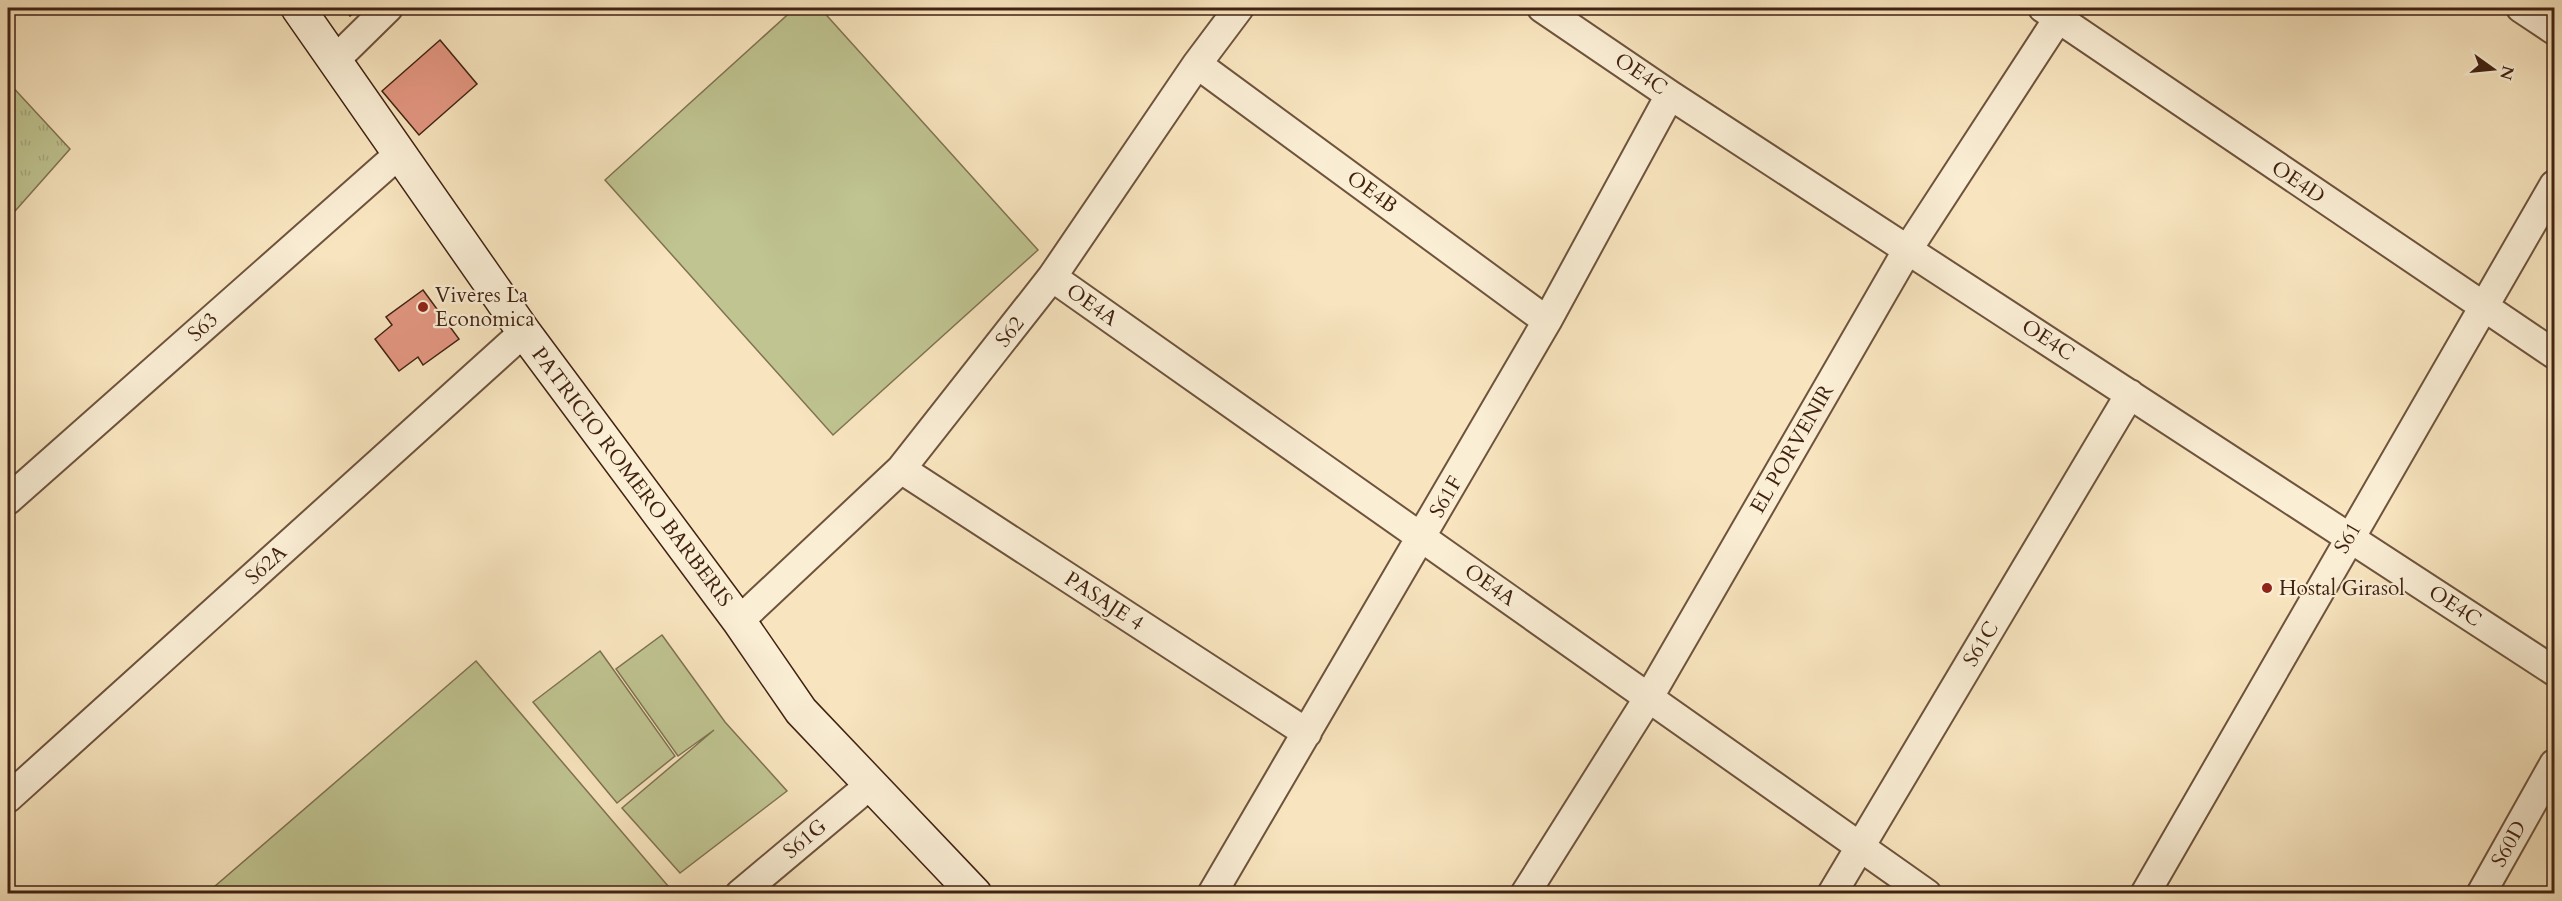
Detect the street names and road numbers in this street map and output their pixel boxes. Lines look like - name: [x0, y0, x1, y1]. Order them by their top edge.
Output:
- street label: OE4C: [1609, 46, 1673, 102]
- street label: OE4D: [2265, 154, 2331, 210]
- street label: OE4B: [1341, 164, 1403, 220]
- street label: OE4A: [1060, 277, 1124, 333]
- street label: S63: [181, 306, 225, 348]
- street label: S62: [989, 310, 1031, 354]
- street label: OE4C: [2016, 312, 2080, 368]
- street label: PATRICIO ROMERO BARBERIS: [525, 341, 739, 613]
- street label: EL PORVENIR: [1743, 379, 1841, 519]
- street label: S61F: [1422, 471, 1470, 523]
- street label: S61: [2327, 517, 2369, 559]
- street label: S62A: [239, 538, 293, 591]
- street label: OE4A: [1458, 557, 1522, 613]
- street label: PASAJE 4: [1059, 565, 1150, 638]
- street label: OE4C: [2423, 578, 2487, 634]
- street label: S61C: [1956, 616, 2006, 672]
- street label: S61G: [777, 812, 833, 866]
- street label: S60D: [2484, 815, 2534, 873]

